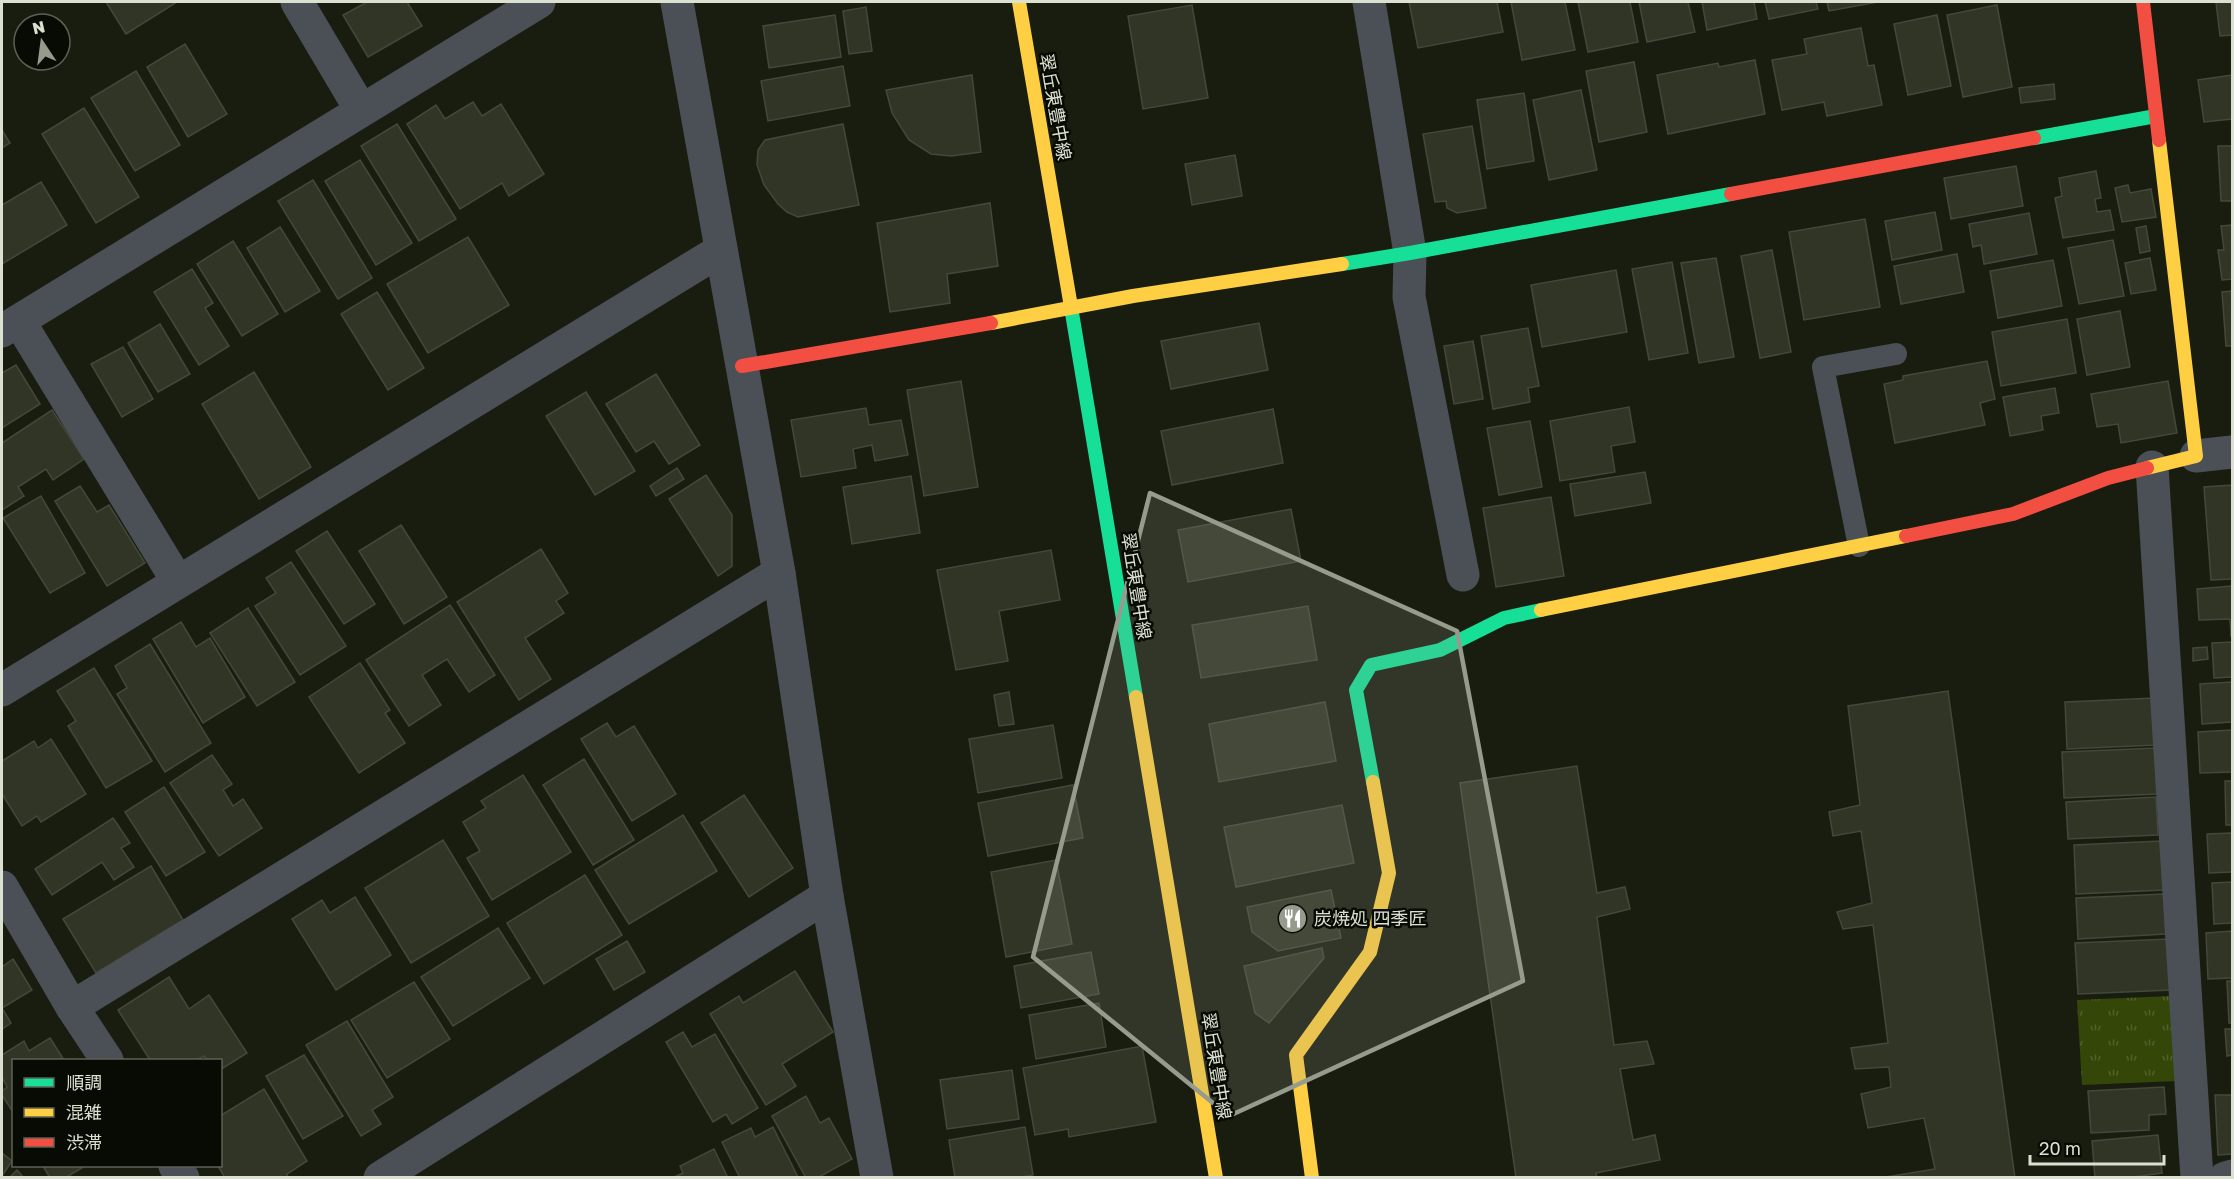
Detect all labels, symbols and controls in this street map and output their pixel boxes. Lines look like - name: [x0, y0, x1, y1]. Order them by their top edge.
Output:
- north arrow: [12, 12, 72, 72]
- text: N: [30, 16, 47, 38]
- street label: 翠丘東豊中線: [1036, 52, 1076, 162]
- street label: 翠丘東豊中線: [1118, 531, 1156, 641]
- restaurant icon: 炭焼処 四季匠: [1277, 903, 1309, 935]
- place label: 炭焼処 四季匠: [1314, 907, 1427, 929]
- street label: 翠丘東豊中線: [1198, 1011, 1236, 1121]
- legend: [12, 1059, 222, 1167]
- text: 順調: [66, 1071, 102, 1093]
- text: 混雑: [66, 1101, 102, 1123]
- scale bar: [2030, 1128, 2164, 1166]
- text: 渋滞: [66, 1131, 102, 1153]
- text: 20 m: [2039, 1137, 2081, 1159]

